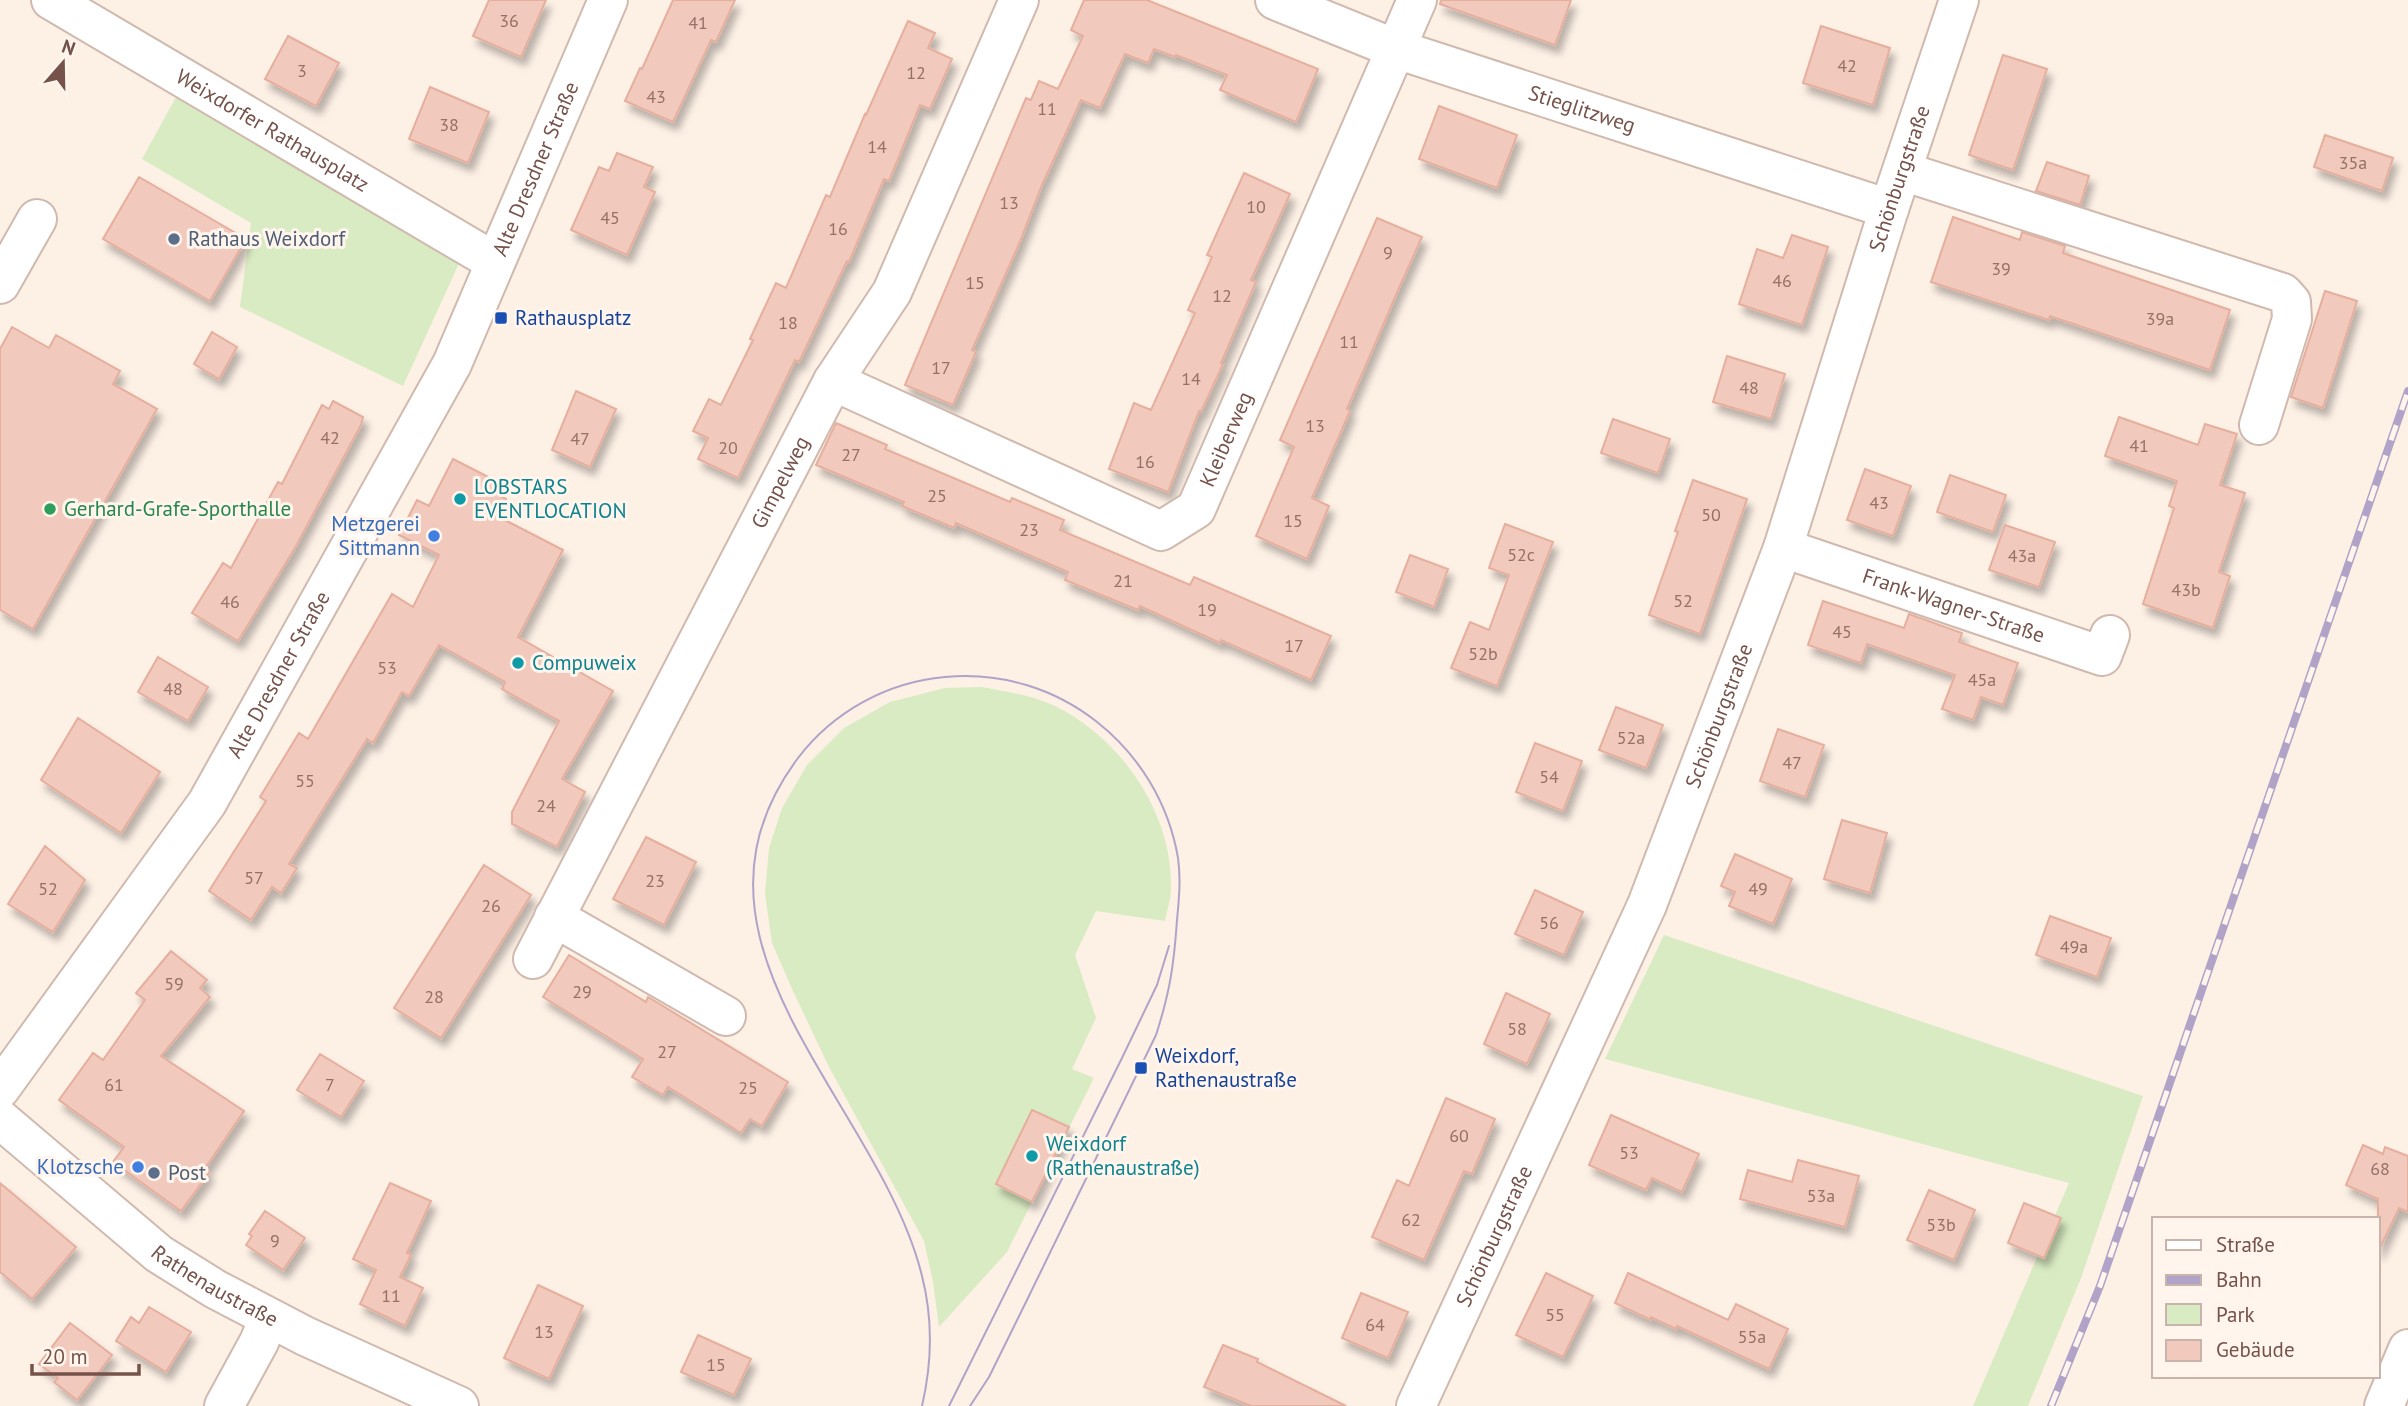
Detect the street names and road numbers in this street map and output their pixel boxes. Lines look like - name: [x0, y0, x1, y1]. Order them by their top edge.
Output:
- street label: Weixdorfer Rathausplatz: [171, 63, 374, 198]
- street label: Alte Dresdner Straße: [486, 77, 584, 260]
- street label: Stieglitzweg: [1525, 79, 1639, 139]
- street label: Schönburgstraße: [1862, 102, 1936, 255]
- street label: Kleiberweg: [1193, 387, 1258, 491]
- street label: Gimpelweg: [745, 431, 815, 533]
- street label: Frank-Wagner-Straße: [1859, 562, 2048, 649]
- street label: Alte Dresdner Straße: [221, 586, 336, 763]
- street label: Schönburgstraße: [1679, 640, 1758, 792]
- street label: Schönburgstraße: [1450, 1161, 1538, 1311]
- street label: Rathenaustraße: [146, 1239, 283, 1333]

